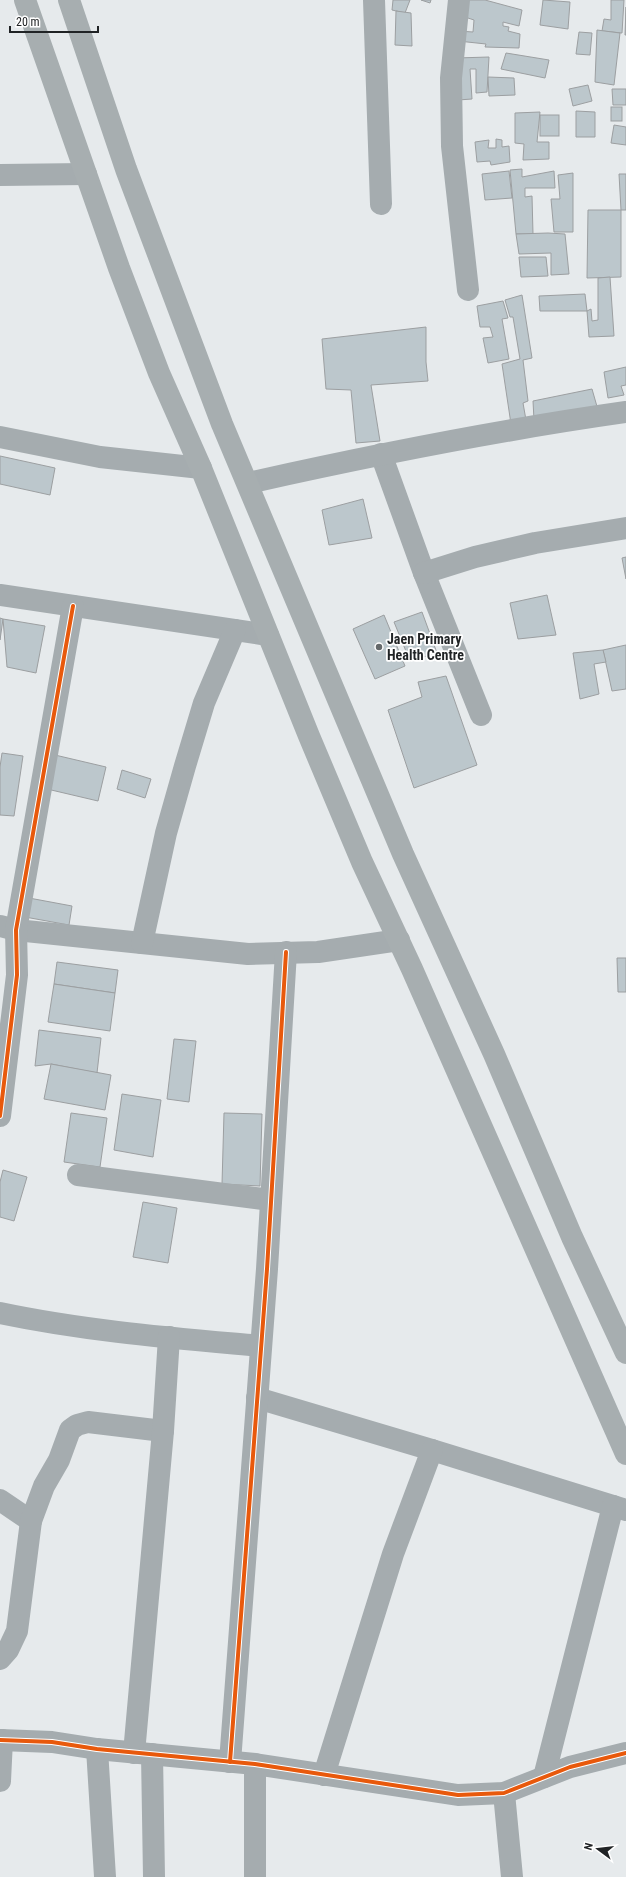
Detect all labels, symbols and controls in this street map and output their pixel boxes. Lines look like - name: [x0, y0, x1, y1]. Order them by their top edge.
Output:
- scale bar: [10, 8, 98, 34]
- text: 20 m: [16, 15, 40, 29]
- place label: Jaen Primary Health Centre: [387, 631, 464, 663]
- marker: Jaen Primary Health Centre: [374, 642, 384, 652]
- north arrow: [578, 1829, 618, 1869]
- text: N: [582, 1841, 596, 1851]

